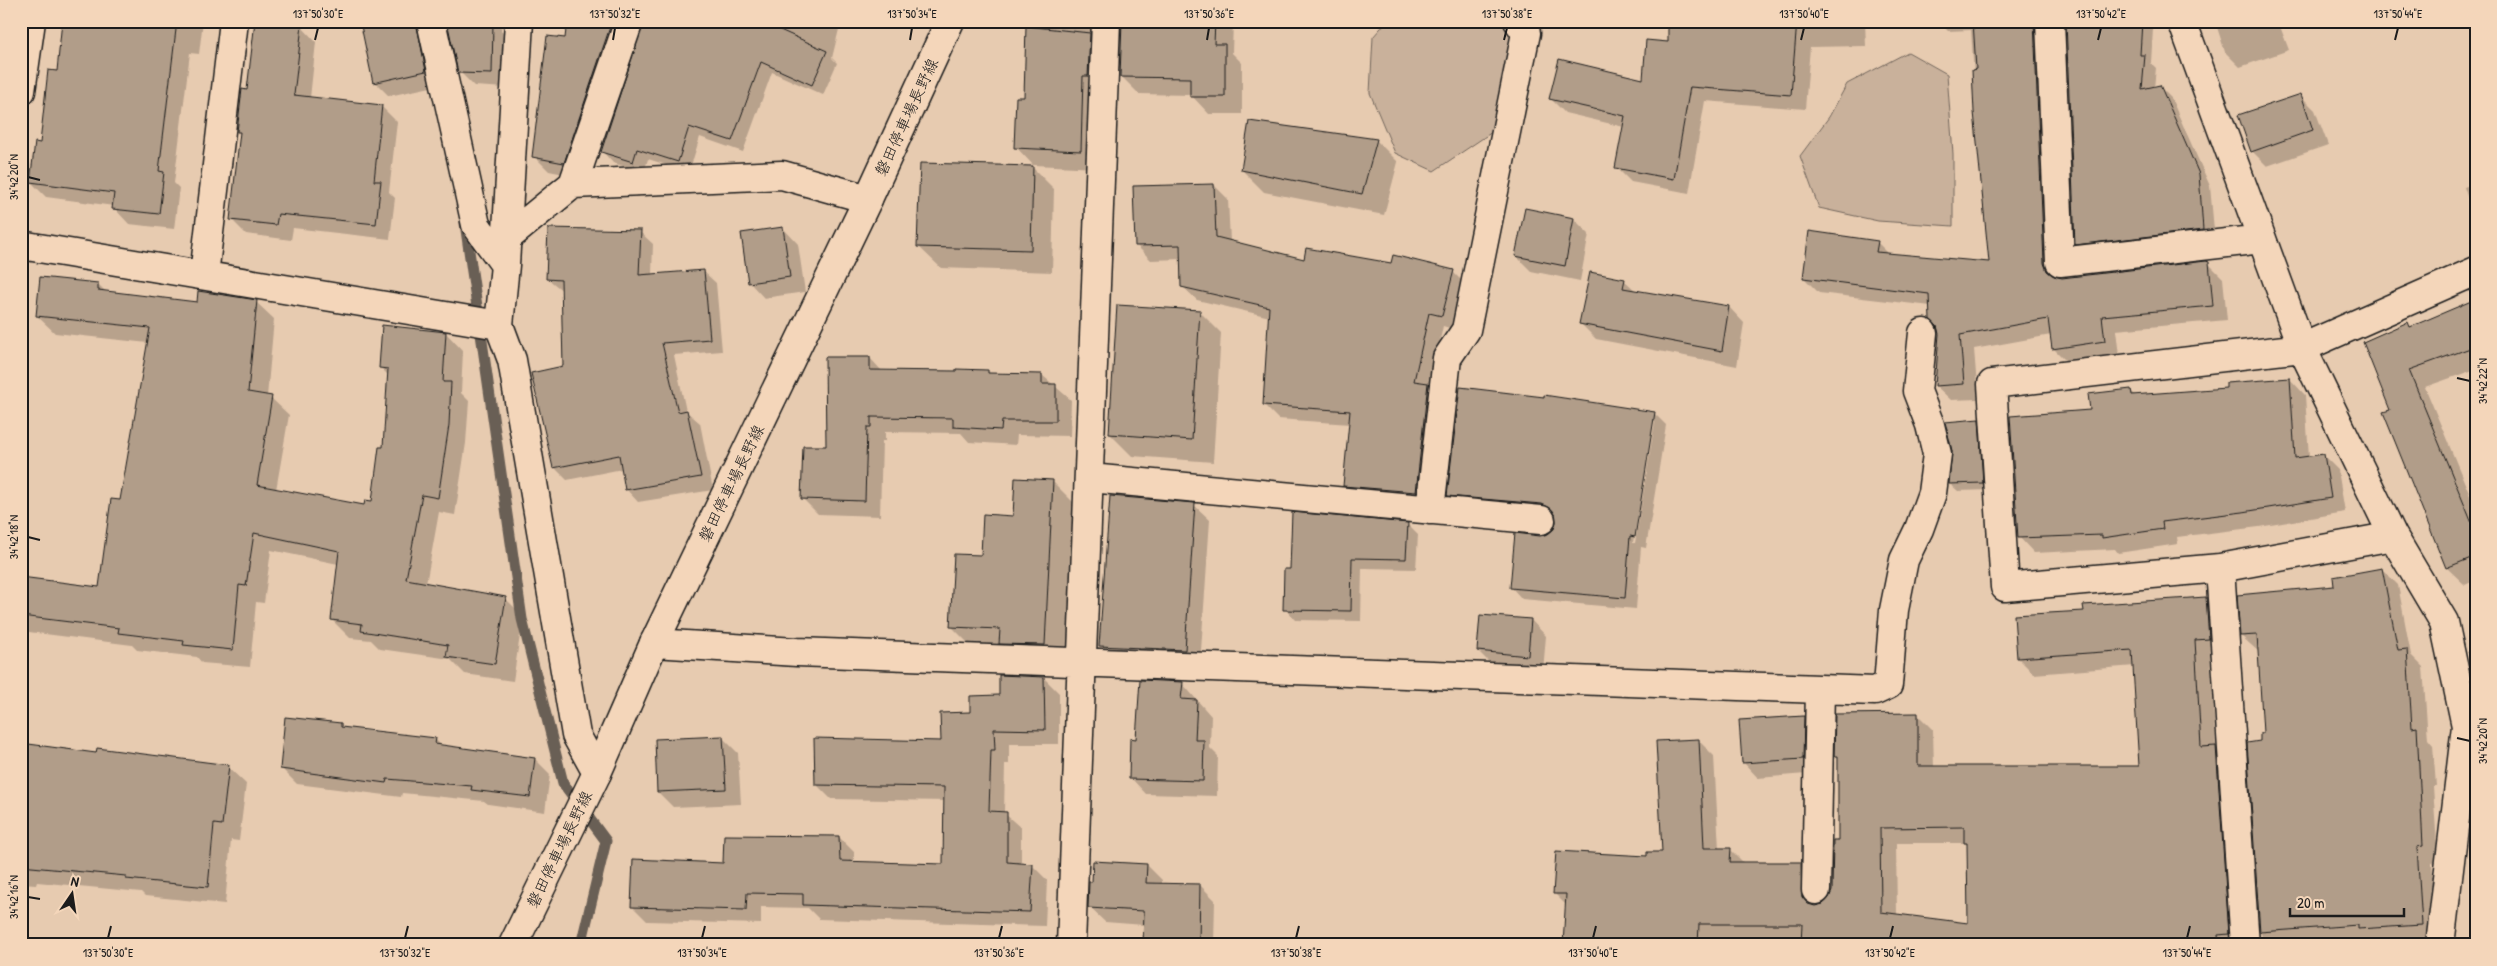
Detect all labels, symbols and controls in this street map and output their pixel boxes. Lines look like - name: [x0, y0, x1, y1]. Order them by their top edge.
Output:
- text: 137°50'30"E: [293, 5, 344, 22]
- text: 137°50'32"E: [590, 5, 641, 22]
- text: 137°50'34"E: [887, 5, 938, 22]
- text: 137°50'36"E: [1184, 5, 1235, 22]
- text: 137°50'38"E: [1482, 5, 1533, 22]
- text: 137°50'40"E: [1779, 5, 1830, 22]
- text: 137°50'42"E: [2076, 5, 2127, 22]
- text: 137°50'44"E: [2374, 5, 2423, 22]
- street label: 磐田停車場長野線: [869, 54, 943, 180]
- text: 34°42'20"N: [5, 154, 22, 200]
- text: 34°42'22"N: [2474, 358, 2491, 404]
- street label: 磐田停車場長野線: [693, 421, 769, 545]
- text: 34°42'18"N: [5, 515, 22, 559]
- text: 34°42'20"N: [2474, 718, 2491, 764]
- street label: 磐田停車場長野線: [521, 787, 597, 911]
- north arrow: [48, 868, 98, 918]
- text: N: [69, 871, 81, 891]
- text: 34°42'16"N: [5, 875, 22, 919]
- scale bar: [2290, 886, 2403, 918]
- text: 20 m: [2297, 892, 2324, 913]
- text: 137°50'30"E: [83, 944, 134, 961]
- text: 137°50'32"E: [380, 944, 431, 961]
- text: 137°50'34"E: [677, 944, 728, 961]
- text: 137°50'36"E: [974, 944, 1025, 961]
- text: 137°50'38"E: [1271, 944, 1322, 961]
- text: 137°50'40"E: [1568, 944, 1619, 961]
- text: 137°50'42"E: [1865, 944, 1916, 961]
- text: 137°50'44"E: [2163, 944, 2212, 961]

